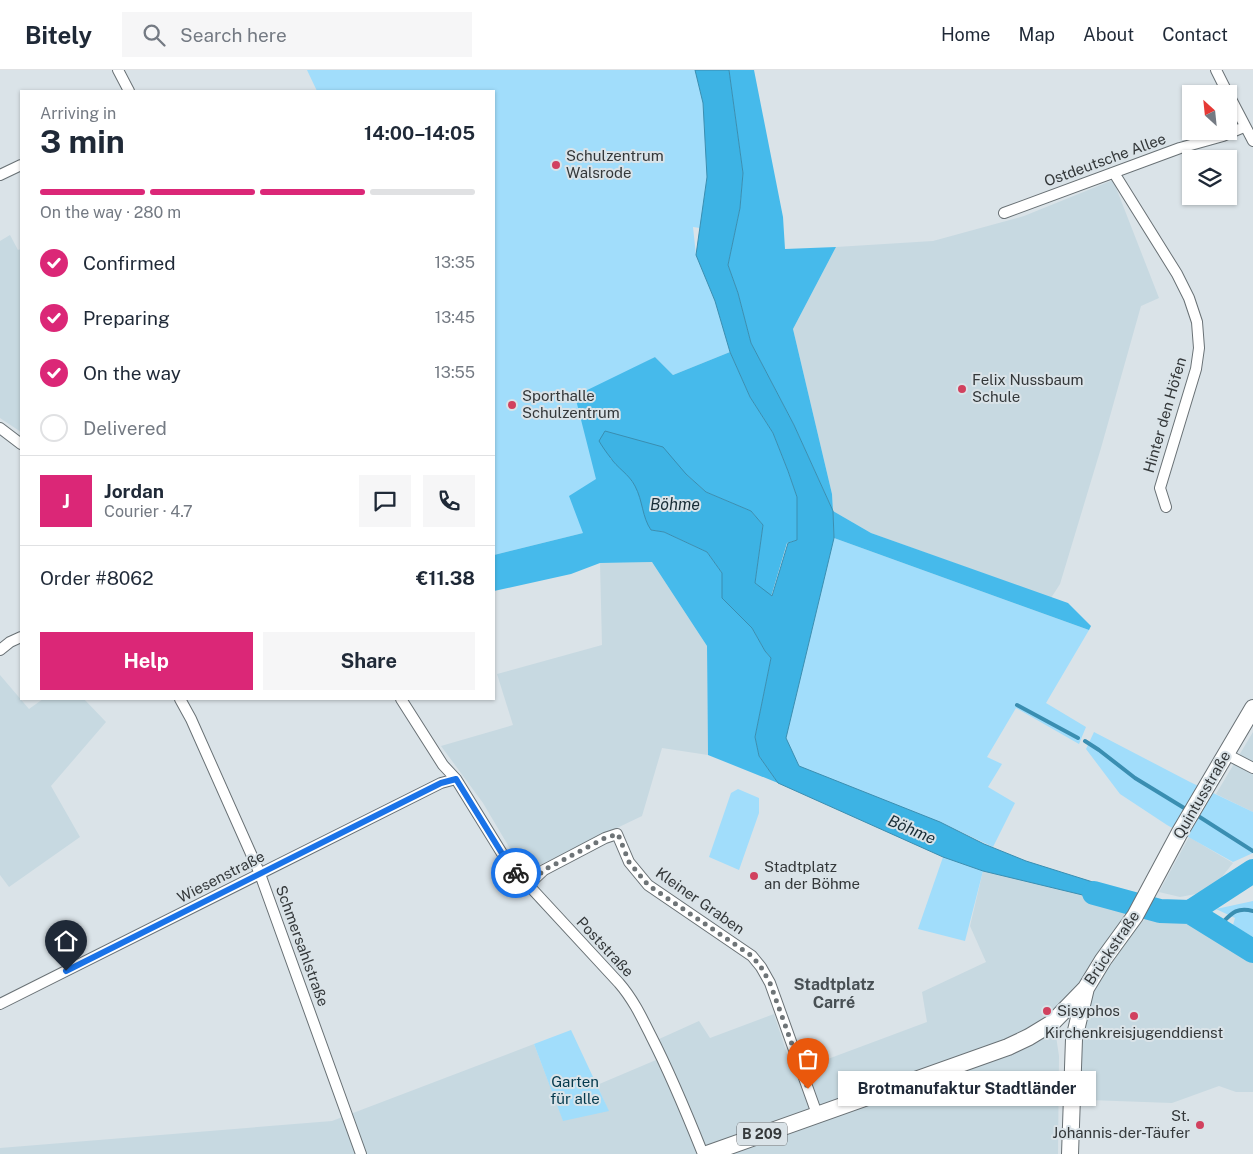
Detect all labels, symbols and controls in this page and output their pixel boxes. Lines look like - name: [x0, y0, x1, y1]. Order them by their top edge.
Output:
- search box: [122, 12, 472, 57]
- text: Bitely: [25, 21, 92, 49]
- icon: search: [140, 21, 168, 49]
- text: Search here: [180, 24, 287, 46]
- text: Home: [941, 24, 991, 45]
- text: Map: [1019, 24, 1055, 45]
- text: About: [1083, 24, 1134, 45]
- text: Contact: [1162, 24, 1228, 45]
- north arrow: [1182, 85, 1238, 140]
- map controls: [1182, 85, 1237, 205]
- text: Arriving in: [40, 104, 116, 123]
- text: 14:00–14:05: [364, 122, 475, 144]
- text: 3 min: [40, 123, 125, 160]
- street label: Ostdeutsche Allee: [1042, 130, 1168, 189]
- place label: Schulzentrum Walsrode: [566, 147, 664, 181]
- button: layers: [1182, 150, 1237, 205]
- marker: Schulzentrum Walsrode: [550, 159, 562, 171]
- text: On the way · 280 m: [40, 203, 181, 222]
- icon: check: [40, 249, 68, 277]
- text: Confirmed: [83, 252, 176, 274]
- text: 13:35: [434, 253, 475, 272]
- icon: check: [40, 304, 68, 332]
- text: Preparing: [83, 307, 170, 329]
- text: 13:45: [435, 308, 475, 327]
- street label: Hinter den Höfen: [1140, 355, 1189, 475]
- icon: check: [40, 359, 68, 387]
- text: On the way: [83, 362, 181, 384]
- text: 13:55: [434, 363, 475, 382]
- place label: Felix Nussbaum Schule: [972, 371, 1084, 405]
- marker: Felix Nussbaum Schule: [956, 383, 968, 395]
- place label: Sporthalle Schulzentrum: [522, 387, 620, 421]
- marker: Sporthalle Schulzentrum: [506, 399, 518, 411]
- text: Delivered: [83, 417, 167, 439]
- button: chat: [359, 475, 411, 527]
- button: phone: [423, 475, 475, 527]
- text: Jordan: [104, 480, 164, 502]
- text: J: [62, 490, 70, 512]
- water label: Böhme: [650, 495, 700, 514]
- text: Courier · 4.7: [104, 502, 193, 521]
- text: Order #8062: [40, 567, 154, 589]
- text: €11.38: [416, 567, 475, 589]
- button: Help: [40, 632, 253, 690]
- button: Share: [263, 632, 475, 690]
- street label: Quintusstraße: [1170, 748, 1234, 842]
- water label: Böhme: [885, 811, 939, 848]
- street label: Wiesenstraße: [174, 847, 267, 906]
- courier: [491, 848, 541, 898]
- place label: Stadtplatz an der Böhme: [764, 858, 860, 892]
- icon: bike: [502, 859, 530, 887]
- street label: Kleiner Graben: [653, 864, 748, 937]
- marker: Stadtplatz an der Böhme: [748, 870, 760, 882]
- street label: Schmersahlstraße: [273, 883, 332, 1009]
- street label: Brückstraße: [1081, 908, 1143, 988]
- street label: Poststraße: [573, 913, 637, 980]
- pin: [45, 920, 87, 971]
- icon: home: [52, 927, 80, 955]
- district label: Stadtplatz Carré: [793, 975, 875, 1012]
- place label: Sisyphos: [1057, 1002, 1120, 1019]
- marker: Sisyphos: [1041, 1005, 1053, 1017]
- marker: Kirchenkreisjugenddienst: [1128, 1010, 1140, 1022]
- place label: Kirchenkreisjugenddienst: [1045, 1024, 1223, 1041]
- pin: [787, 1038, 829, 1089]
- icon: bag: [794, 1045, 822, 1073]
- callout: Brotmanufaktur Stadtländer: [838, 1072, 1096, 1106]
- park label: Garten für alle: [550, 1073, 600, 1107]
- text: Brotmanufaktur Stadtländer: [858, 1079, 1076, 1098]
- place label: St. Johannis-der-Täufer: [1052, 1107, 1190, 1141]
- marker: St. Johannis-der-Täufer: [1194, 1119, 1206, 1131]
- road number: B 209: [737, 1122, 787, 1146]

